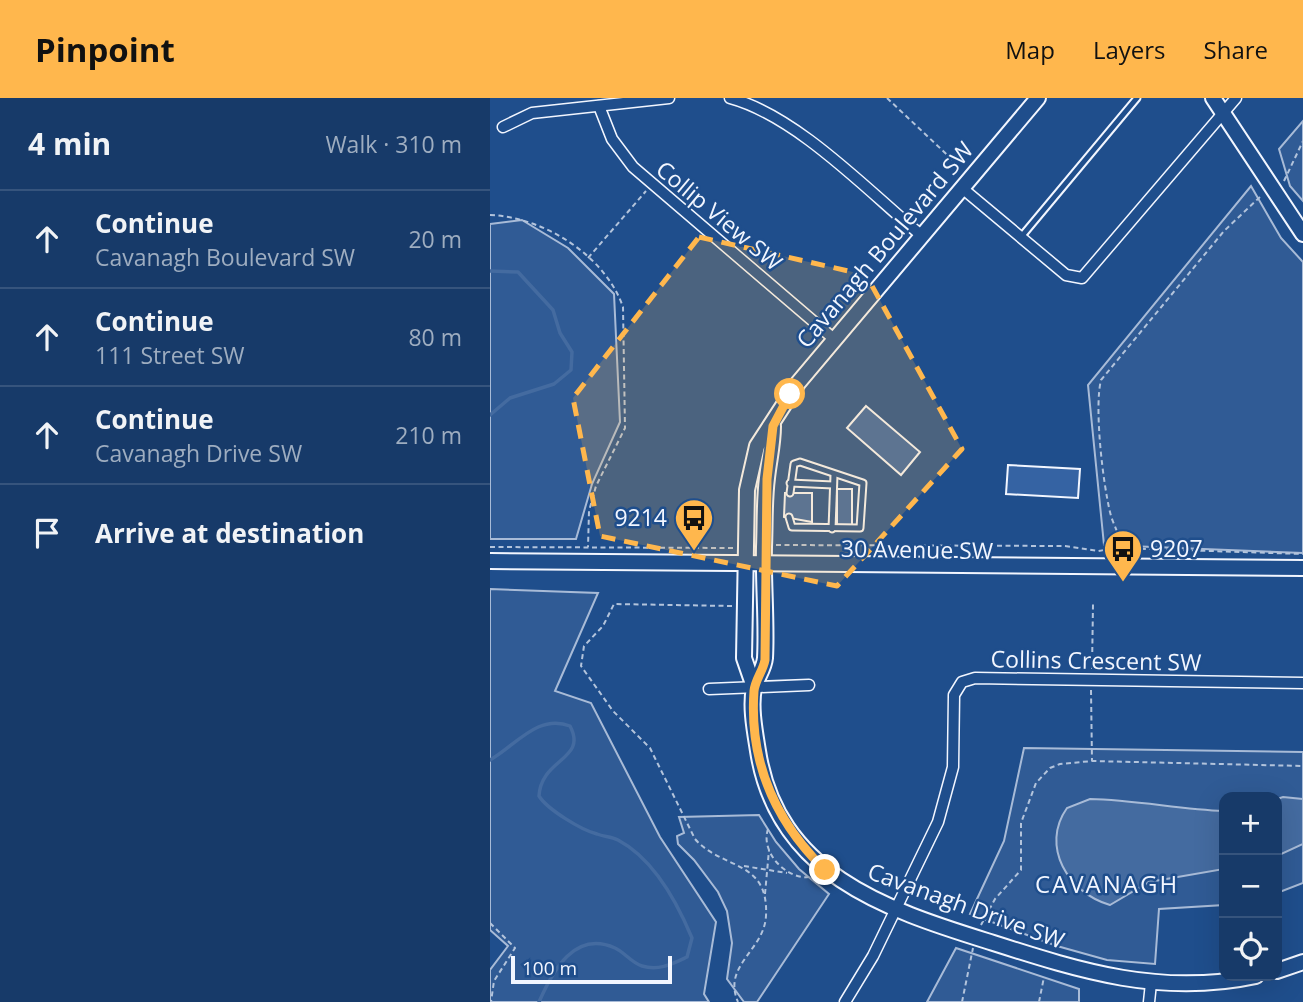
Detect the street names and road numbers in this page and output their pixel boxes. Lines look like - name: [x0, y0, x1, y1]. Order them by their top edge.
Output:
- street label: Cavanagh Boulevard SW: [788, 134, 980, 354]
- street label: Collip View SW: [650, 153, 790, 278]
- street label: 30 Avenue SW: [841, 532, 993, 566]
- street label: Collins Crescent SW: [990, 642, 1202, 678]
- street label: Cavanagh Drive SW: [864, 855, 1069, 956]

